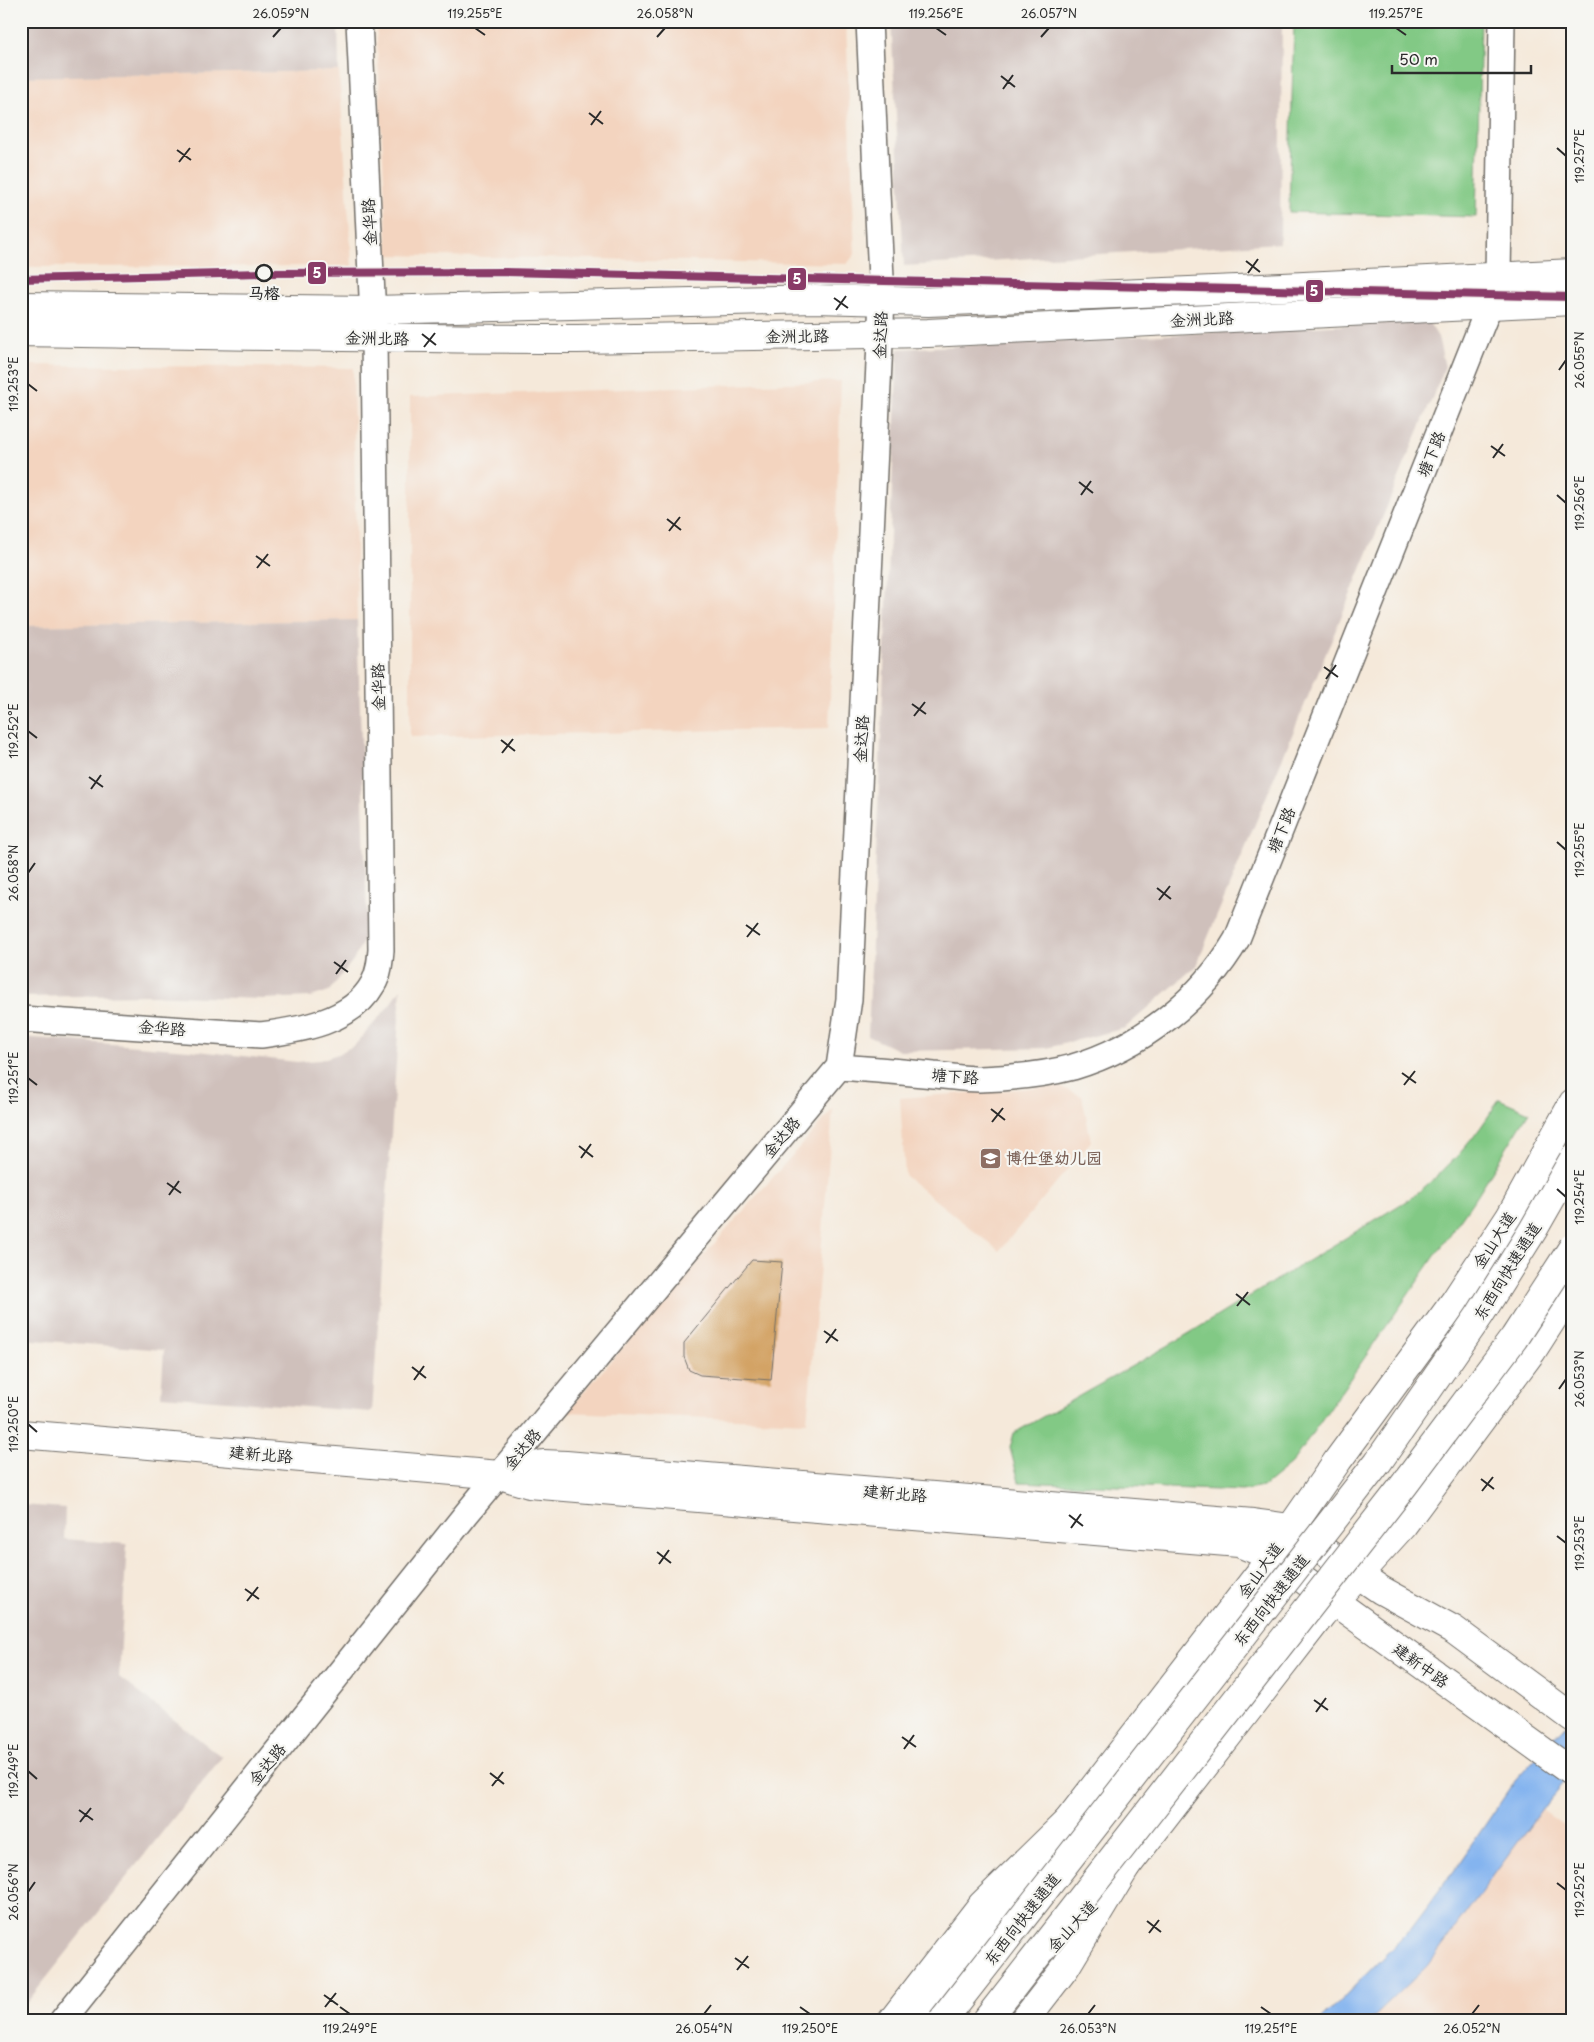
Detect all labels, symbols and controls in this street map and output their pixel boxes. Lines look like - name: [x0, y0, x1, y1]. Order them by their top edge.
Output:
- text: 26.059°N: [253, 4, 309, 22]
- text: 119.255°E: [447, 4, 503, 22]
- text: 26.058°N: [637, 4, 693, 22]
- text: 119.256°E: [908, 4, 964, 22]
- text: 26.057°N: [1021, 4, 1077, 22]
- text: 119.257°E: [1369, 4, 1423, 22]
- scale bar: [1392, 42, 1530, 74]
- text: 50 m: [1399, 47, 1438, 70]
- text: 119.257°E: [1570, 129, 1588, 183]
- street label: 金华路: [355, 197, 381, 247]
- line badge: 5: [307, 261, 327, 285]
- text: 5: [313, 262, 322, 283]
- marker: 马榕: [255, 264, 273, 282]
- line badge: 5: [787, 267, 807, 291]
- text: 5: [793, 268, 802, 289]
- line badge: 5: [1305, 279, 1324, 303]
- place label: 马榕: [248, 280, 280, 304]
- text: 5: [1310, 280, 1319, 301]
- street label: 金洲北路: [1169, 304, 1235, 332]
- street label: 金达路: [866, 311, 892, 359]
- street label: 金洲北路: [765, 322, 829, 348]
- street label: 金洲北路: [345, 324, 409, 350]
- text: 26.055°N: [1570, 331, 1588, 389]
- text: 119.253°E: [4, 356, 22, 412]
- street label: 塘下路: [1410, 427, 1450, 480]
- text: 119.256°E: [1570, 475, 1588, 531]
- street label: 金华路: [365, 663, 389, 711]
- text: 119.252°E: [4, 703, 22, 759]
- street label: 金达路: [847, 714, 873, 764]
- street label: 塘下路: [1260, 803, 1300, 856]
- text: 119.255°E: [1570, 822, 1588, 878]
- text: 26.058°N: [4, 845, 22, 901]
- street label: 金华路: [137, 1013, 187, 1041]
- text: 119.251°E: [4, 1051, 22, 1105]
- street label: 塘下路: [930, 1061, 980, 1089]
- street label: 金达路: [756, 1110, 805, 1162]
- place label: 博仕堡幼儿园: [1006, 1145, 1102, 1169]
- school or university icon: 博仕堡幼儿园: [978, 1146, 1002, 1170]
- text: 119.254°E: [1570, 1169, 1588, 1225]
- street label: 金山大道: [1466, 1206, 1521, 1273]
- street label: 东西向快速通道: [1466, 1217, 1546, 1324]
- text: 26.053°N: [1570, 1350, 1588, 1408]
- text: 119.250°E: [4, 1396, 22, 1452]
- street label: 金达路: [497, 1422, 546, 1474]
- street label: 建新北路: [228, 1438, 294, 1468]
- street label: 建新北路: [862, 1477, 928, 1507]
- text: 119.253°E: [1570, 1515, 1588, 1571]
- street label: 金山大道: [1231, 1536, 1288, 1602]
- street label: 东西向快速通道: [1226, 1548, 1314, 1651]
- street label: 建新中路: [1389, 1636, 1455, 1693]
- street label: 金达路: [242, 1737, 291, 1790]
- text: 119.249°E: [4, 1744, 22, 1798]
- text: 119.252°E: [1570, 1862, 1588, 1918]
- text: 26.056°N: [4, 1863, 22, 1921]
- street label: 东西向快速通道: [977, 1867, 1065, 1970]
- street label: 金山大道: [1041, 1894, 1102, 1957]
- text: 119.249°E: [323, 2019, 377, 2037]
- text: 26.054°N: [675, 2019, 733, 2037]
- text: 119.250°E: [782, 2019, 838, 2037]
- text: 26.053°N: [1059, 2019, 1117, 2037]
- text: 119.251°E: [1244, 2019, 1298, 2037]
- text: 26.052°N: [1443, 2019, 1501, 2037]

